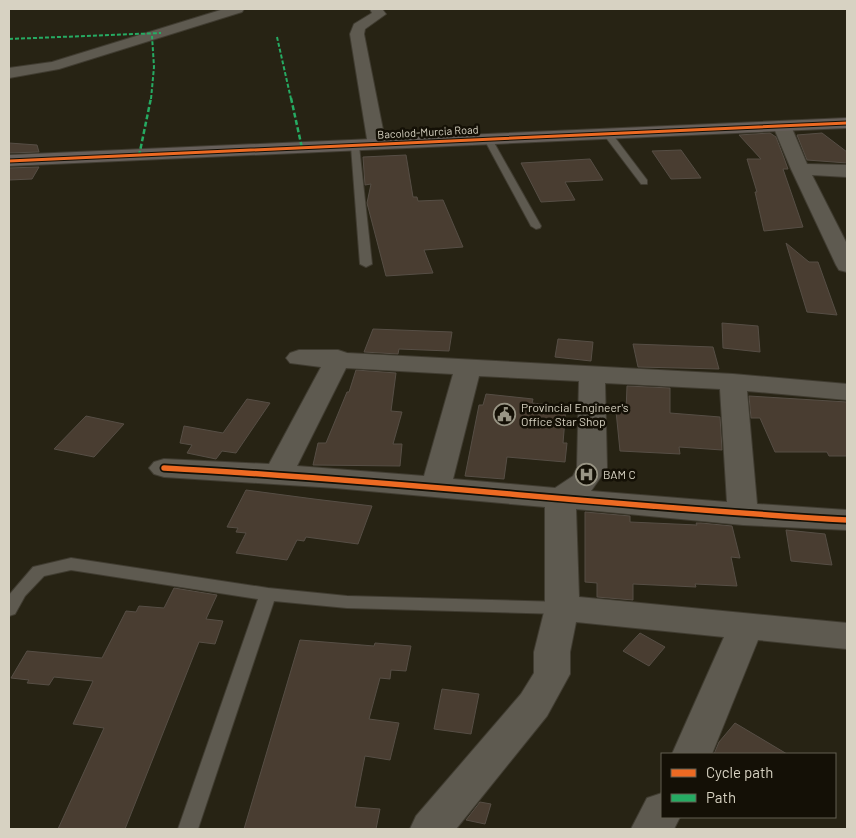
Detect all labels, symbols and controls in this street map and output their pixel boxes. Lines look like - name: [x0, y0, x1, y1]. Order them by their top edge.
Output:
- street label: Bacolod-Murcia Road: [377, 122, 479, 141]
- place label: Provincial Engineer's Office Star Shop: [521, 400, 629, 428]
- public building icon: Provincial Engineer's Office Star Shop: [493, 403, 517, 427]
- hospital icon: BAM C: [575, 463, 599, 487]
- place label: BAM C: [603, 467, 636, 481]
- legend: [661, 753, 836, 818]
- text: Cycle path: [706, 763, 773, 781]
- text: Path: [706, 788, 736, 806]

